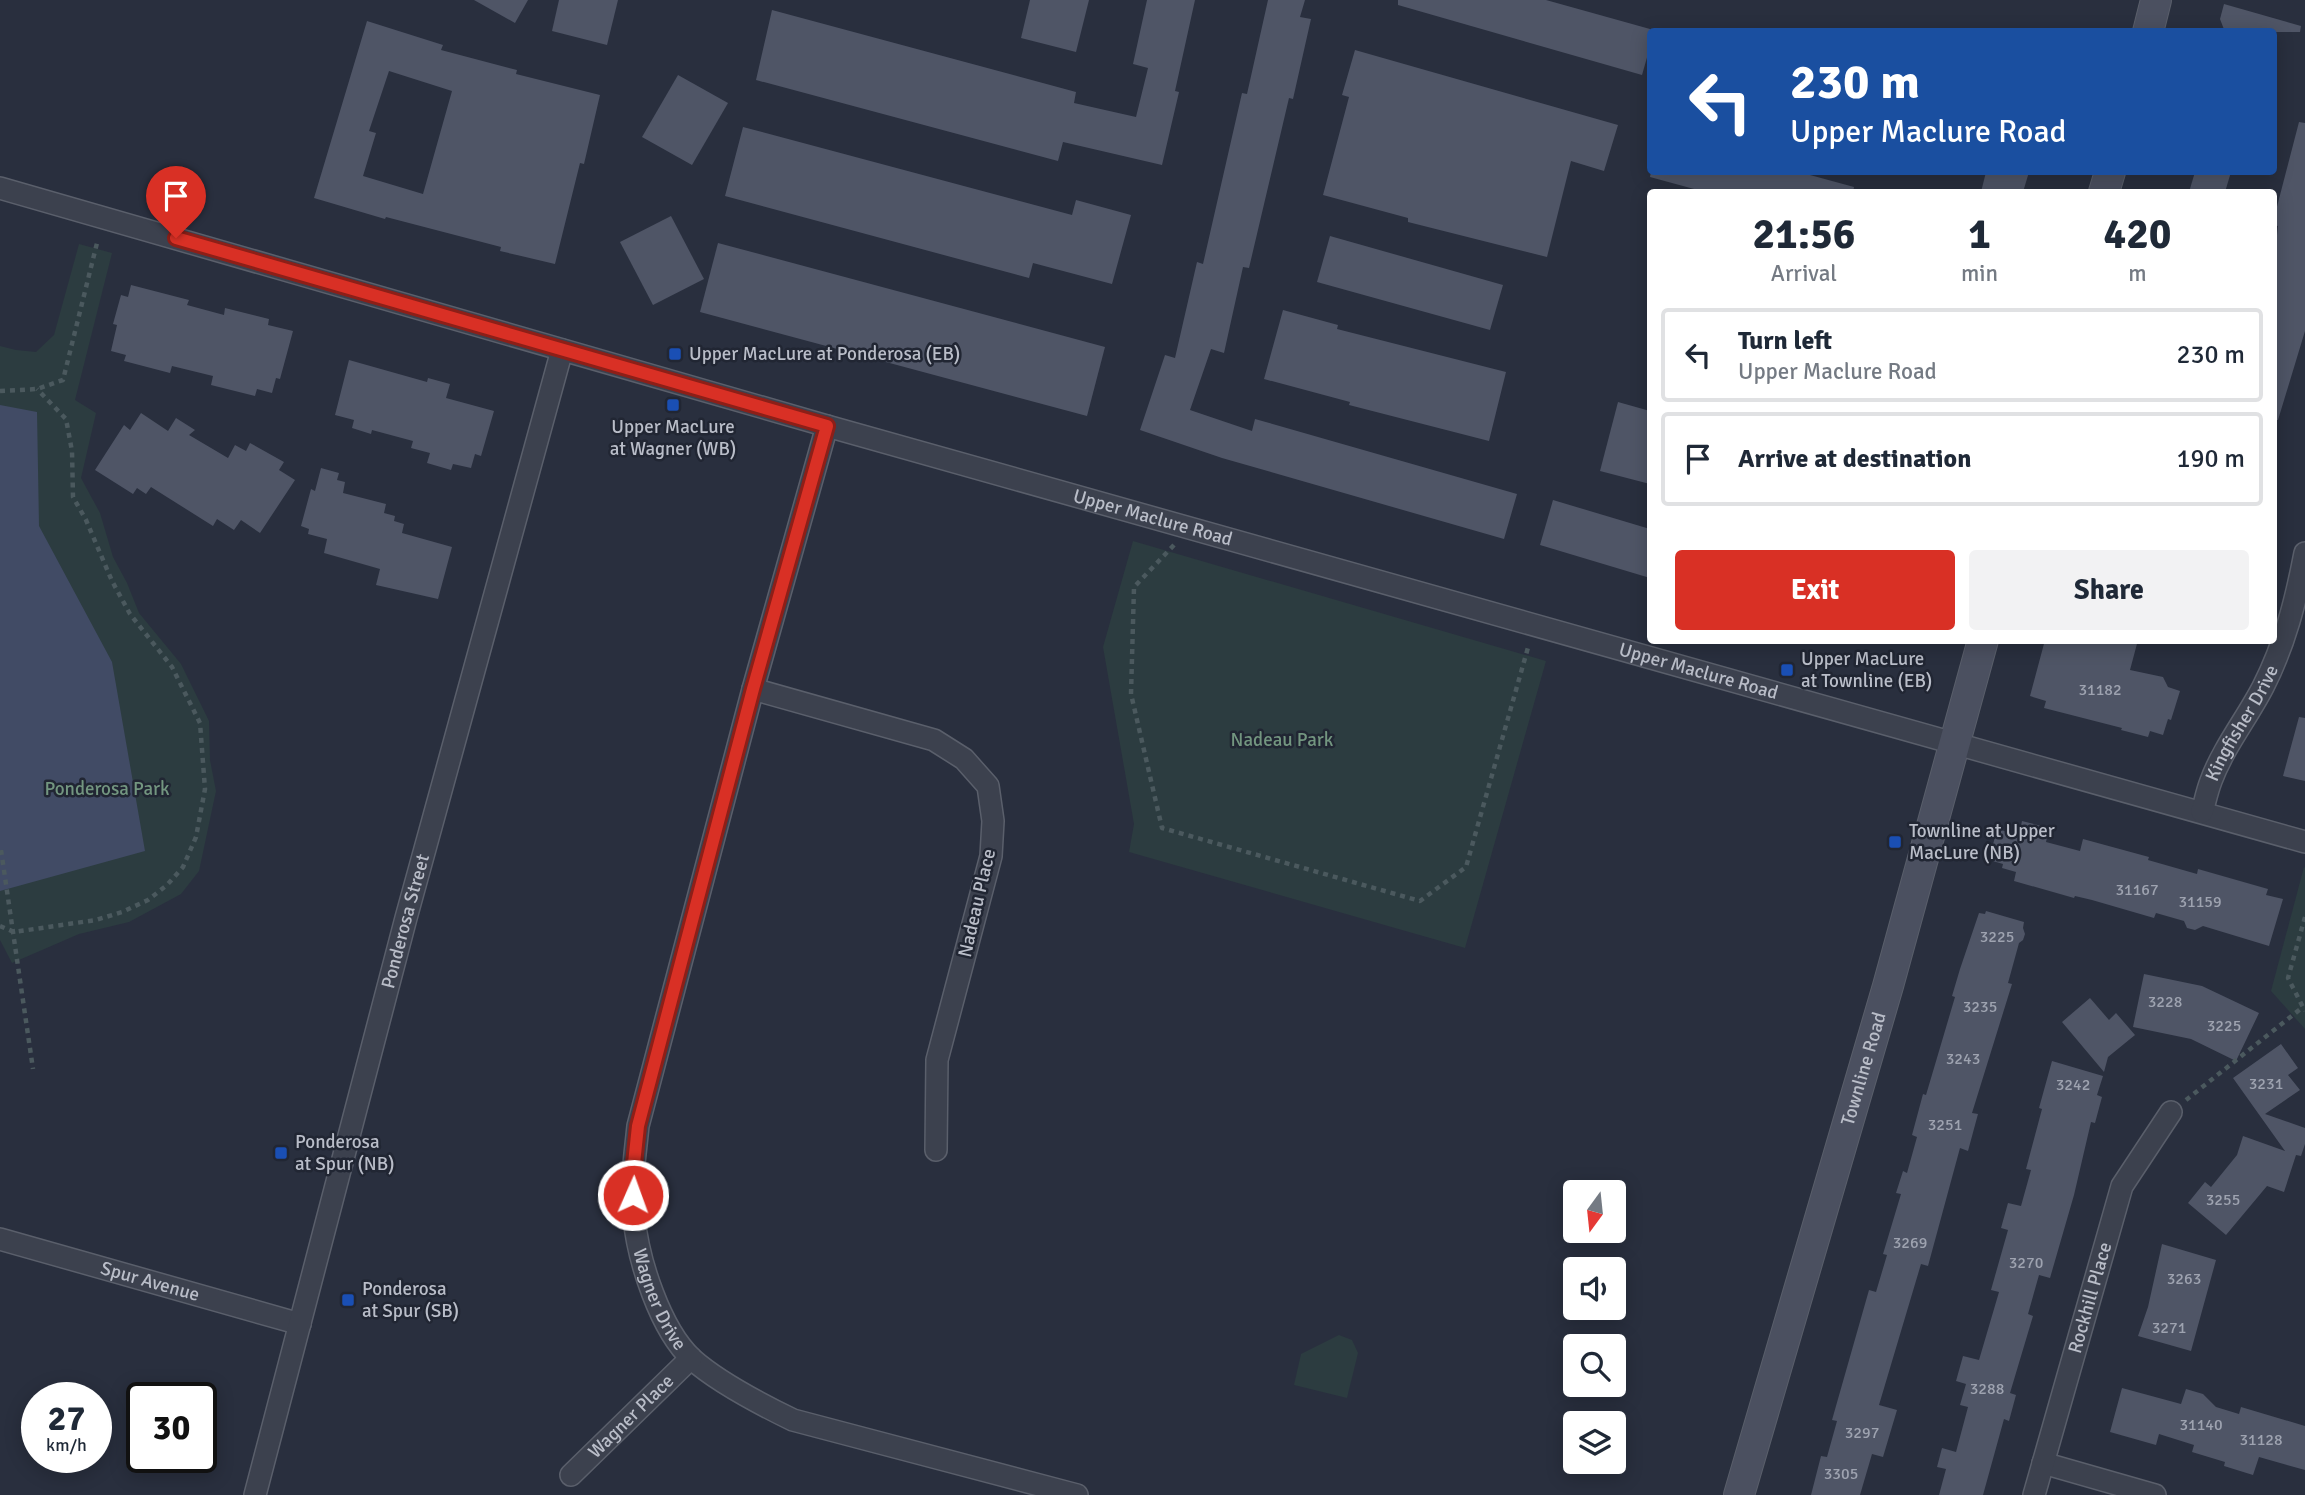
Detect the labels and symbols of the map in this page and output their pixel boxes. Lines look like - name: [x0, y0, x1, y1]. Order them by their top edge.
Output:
- pin: [146, 166, 206, 238]
- place label: Upper MacLure at Ponderosa (EB): [689, 342, 960, 366]
- marker: Upper MacLure at Ponderosa (EB): [667, 346, 683, 362]
- marker: Upper MacLure at Wagner (WB): [665, 397, 681, 413]
- place label: Upper MacLure at Wagner (WB): [610, 415, 736, 461]
- street label: Upper Maclure Road: [1070, 484, 1235, 551]
- street label: Upper Maclure Road: [1616, 638, 1781, 705]
- place label: Upper MacLure at Townline (EB): [1801, 647, 1932, 693]
- street label: Kingfisher Drive: [2200, 661, 2284, 785]
- marker: Upper MacLure at Townline (EB): [1779, 662, 1795, 678]
- house number: 31182: [2078, 680, 2122, 700]
- park label: Nadeau Park: [1231, 728, 1334, 752]
- park label: Ponderosa Park: [44, 777, 170, 801]
- place label: Townline at Upper MacLure (NB): [1909, 819, 2055, 865]
- marker: Townline at Upper MacLure (NB): [1887, 834, 1903, 850]
- street label: Nadeau Place: [953, 846, 1001, 960]
- street label: Ponderosa Street: [376, 851, 435, 991]
- house number: 31167: [2115, 880, 2159, 900]
- house number: 31159: [2178, 892, 2222, 912]
- house number: 3225: [1980, 927, 2014, 947]
- house number: 3228: [2148, 992, 2182, 1012]
- house number: 3235: [1963, 997, 1997, 1017]
- street label: Townline Road: [1836, 1009, 1892, 1128]
- house number: 3225: [2207, 1016, 2241, 1036]
- house number: 3243: [1946, 1049, 1980, 1069]
- house number: 3231: [2249, 1074, 2283, 1094]
- house number: 3242: [2056, 1075, 2090, 1095]
- house number: 3251: [1928, 1115, 1962, 1135]
- place label: Ponderosa at Spur (NB): [295, 1130, 394, 1176]
- marker: Ponderosa at Spur (NB): [273, 1145, 289, 1161]
- position arrow: [596, 1158, 670, 1232]
- north arrow: [1563, 1180, 1626, 1242]
- house number: 3255: [2206, 1190, 2240, 1210]
- house number: 3269: [1893, 1233, 1927, 1253]
- street label: Rockhill Place: [2063, 1239, 2117, 1356]
- street label: Wagner Drive: [628, 1246, 692, 1355]
- house number: 3270: [2009, 1253, 2043, 1273]
- street label: Spur Avenue: [98, 1256, 202, 1307]
- house number: 3263: [2167, 1269, 2201, 1289]
- place label: Ponderosa at Spur (SB): [362, 1277, 459, 1323]
- marker: Ponderosa at Spur (SB): [340, 1292, 356, 1308]
- house number: 3271: [2152, 1318, 2186, 1338]
- street label: Wagner Place: [583, 1369, 679, 1464]
- house number: 3288: [1970, 1379, 2004, 1399]
- speed limit sign: 30: [126, 1382, 217, 1473]
- house number: 31140: [2179, 1415, 2223, 1435]
- house number: 3297: [1845, 1423, 1879, 1443]
- house number: 31128: [2239, 1430, 2283, 1450]
- house number: 3305: [1824, 1464, 1858, 1484]

